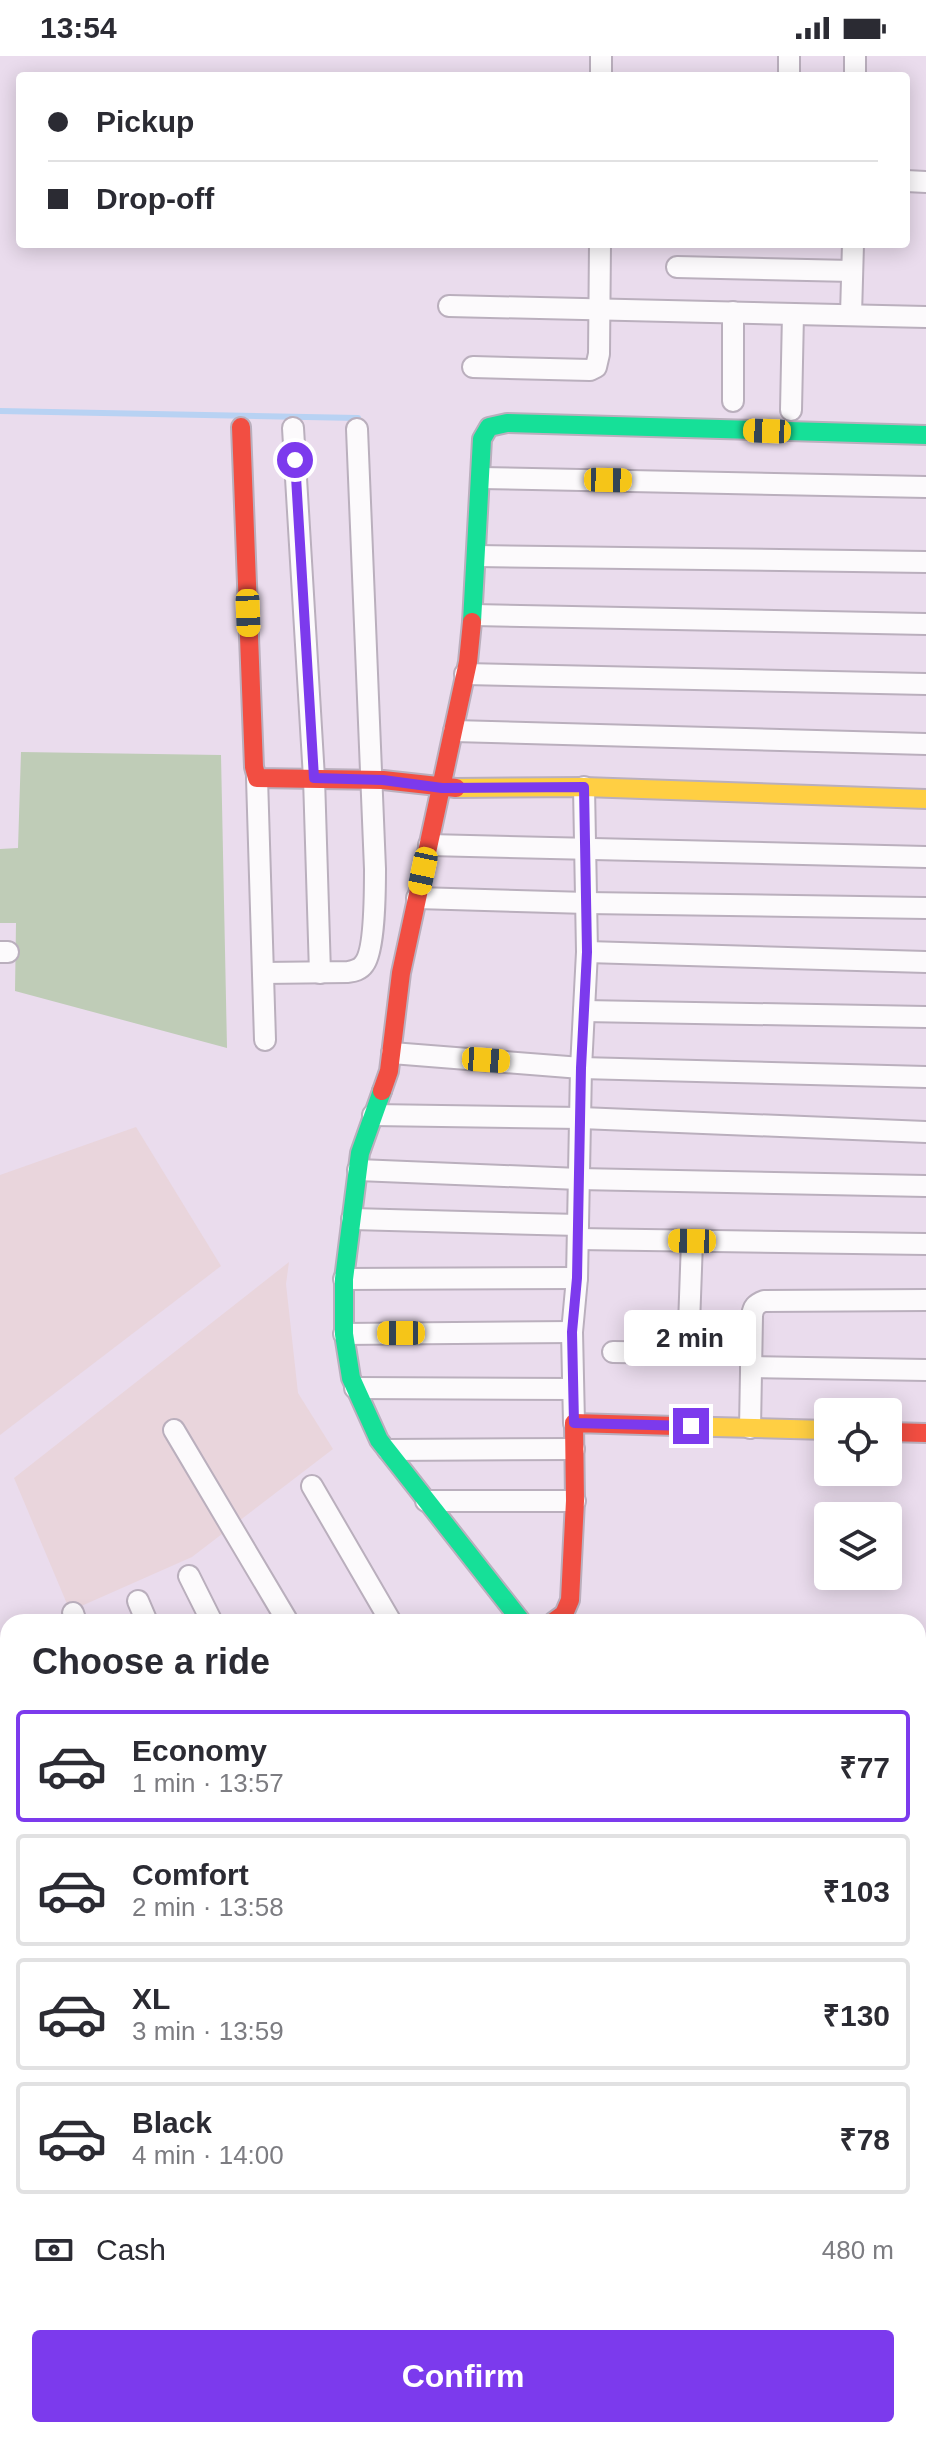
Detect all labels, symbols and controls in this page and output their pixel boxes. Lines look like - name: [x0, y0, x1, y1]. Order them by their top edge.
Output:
- text: 13:54: [40, 11, 117, 44]
- text: Pickup: [96, 105, 194, 138]
- text: Drop-off: [96, 182, 214, 215]
- car: [743, 418, 791, 444]
- route start: [277, 442, 313, 478]
- car: [584, 468, 632, 492]
- car: [235, 589, 261, 637]
- car: [406, 845, 440, 897]
- car: [461, 1046, 511, 1074]
- car: [668, 1229, 716, 1253]
- callout: 2 min: [625, 1310, 757, 1366]
- car: [377, 1321, 425, 1345]
- text: 2 min: [656, 1323, 724, 1353]
- map controls: [814, 1398, 902, 1590]
- button: locate: [814, 1398, 902, 1486]
- route end: [673, 1408, 709, 1444]
- button: layers: [814, 1502, 902, 1590]
- text: Choose a ride: [32, 1641, 270, 1682]
- icon: car: [36, 1730, 108, 1802]
- text: Economy: [132, 1734, 267, 1767]
- text: ₹77: [839, 1751, 890, 1784]
- text: 1 min · 13:57: [132, 1768, 284, 1798]
- icon: car: [36, 1854, 108, 1926]
- text: Comfort: [132, 1858, 249, 1891]
- text: ₹103: [823, 1875, 890, 1908]
- text: 2 min · 13:58: [132, 1892, 284, 1922]
- icon: car: [36, 1978, 108, 2050]
- text: XL: [132, 1982, 170, 2015]
- text: ₹130: [823, 1999, 890, 2032]
- text: 3 min · 13:59: [132, 2016, 284, 2046]
- icon: car: [36, 2102, 108, 2174]
- text: Black: [132, 2106, 212, 2139]
- text: ₹78: [839, 2123, 890, 2156]
- text: 4 min · 14:00: [132, 2140, 284, 2170]
- icon: cash: [32, 2228, 76, 2272]
- text: Cash: [96, 2233, 166, 2266]
- text: 480 m: [822, 2235, 894, 2265]
- button: Confirm: [32, 2330, 894, 2422]

